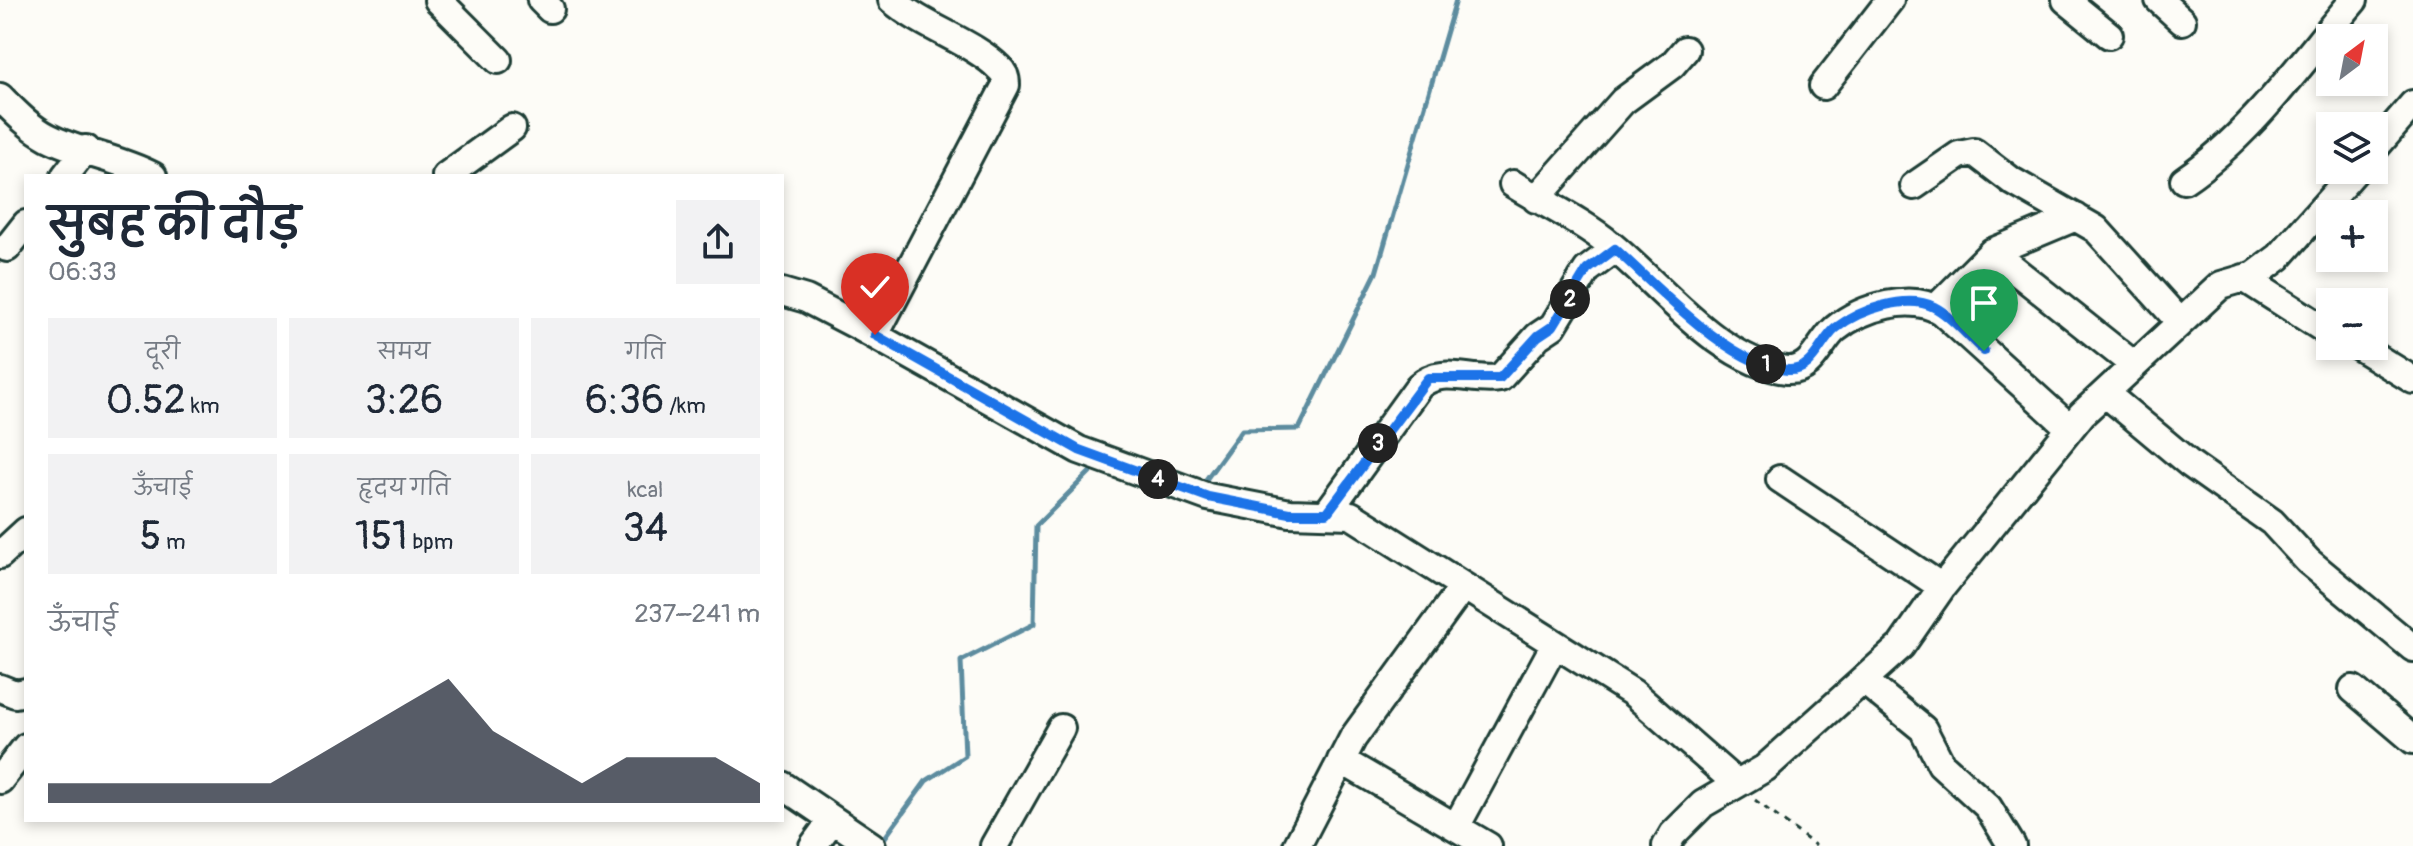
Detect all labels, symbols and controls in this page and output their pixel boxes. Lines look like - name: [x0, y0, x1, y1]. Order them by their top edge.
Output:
- north arrow: [2316, 24, 2388, 96]
- map controls: [2316, 24, 2388, 360]
- button: layers: [2316, 112, 2388, 184]
- text: सुबह की दौड़: [48, 198, 300, 253]
- button: share: [676, 200, 760, 284]
- button: +: [2316, 200, 2388, 272]
- pin: [841, 253, 909, 335]
- text: 06:33: [48, 256, 117, 288]
- icon: check: [853, 265, 897, 309]
- pin: [1950, 269, 2018, 351]
- pin: 2: [1550, 279, 1590, 319]
- icon: arrive: [1962, 281, 2006, 325]
- text: 2: [1564, 285, 1576, 313]
- button: −: [2316, 288, 2388, 360]
- text: दूरी: [145, 338, 180, 366]
- text: समय: [378, 338, 430, 366]
- text: गति: [625, 338, 665, 366]
- pin: 1: [1746, 344, 1786, 384]
- text: 1: [1762, 350, 1770, 378]
- text: 0.52: [106, 376, 186, 425]
- text: 3:26: [365, 376, 443, 425]
- text: 6:36: [585, 376, 664, 425]
- text: km: [186, 392, 219, 420]
- text: /km: [664, 392, 706, 420]
- pin: 3: [1358, 423, 1398, 463]
- text: 3: [1372, 429, 1384, 457]
- pin: 4: [1138, 459, 1178, 499]
- text: 4: [1152, 465, 1164, 493]
- text: ऊँचाई: [133, 474, 192, 502]
- text: हृदय गति: [358, 474, 450, 502]
- text: kcal: [627, 476, 663, 504]
- text: 34: [623, 504, 668, 553]
- text: 5: [140, 512, 161, 561]
- text: 151: [355, 512, 408, 561]
- text: m: [161, 528, 186, 556]
- text: bpm: [408, 528, 453, 556]
- text: 237–241 m: [634, 598, 760, 630]
- text: ऊँचाई: [48, 607, 118, 639]

